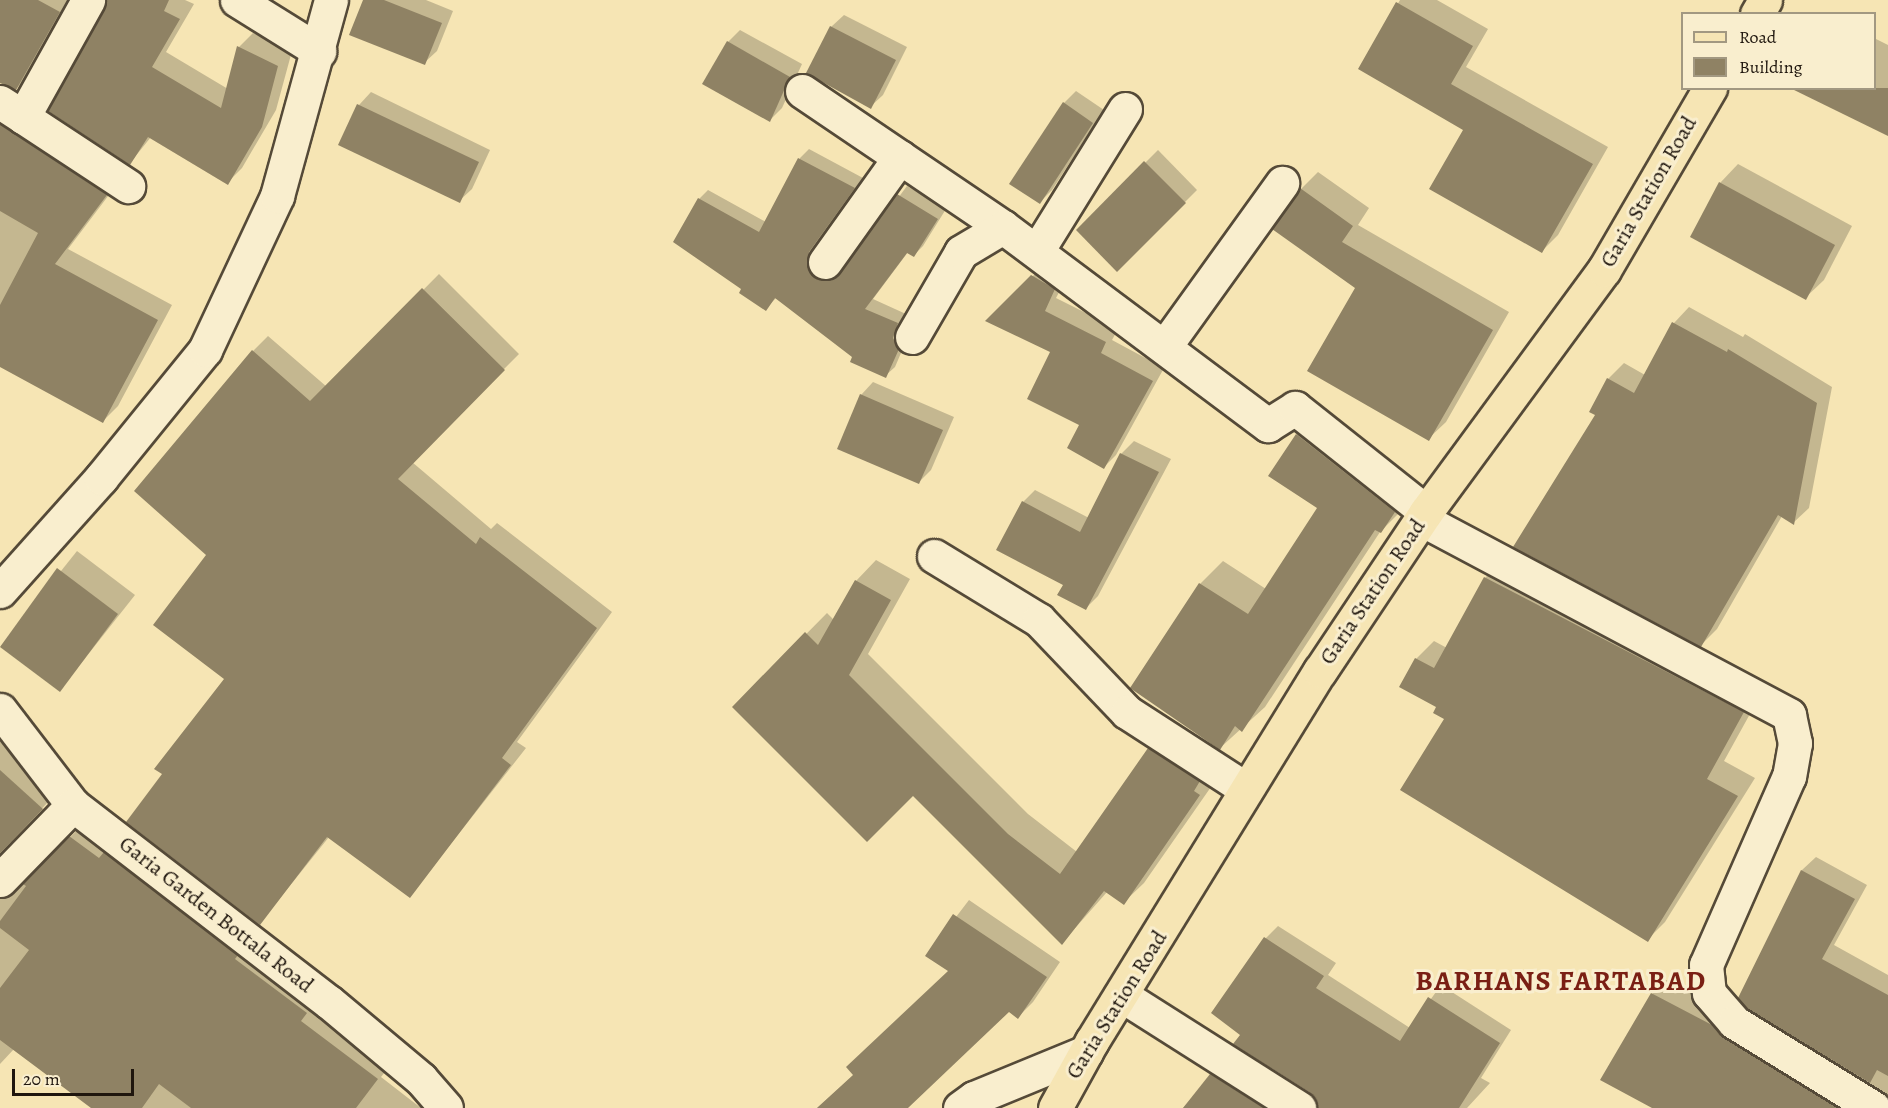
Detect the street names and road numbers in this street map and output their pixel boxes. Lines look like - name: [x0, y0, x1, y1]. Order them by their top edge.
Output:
- street label: Garia Station Road: [1595, 112, 1703, 272]
- street label: Garia Station Road: [1315, 514, 1431, 670]
- street label: Garia Garden Bottala Road: [114, 831, 318, 999]
- street label: Garia Station Road: [1061, 926, 1173, 1084]

